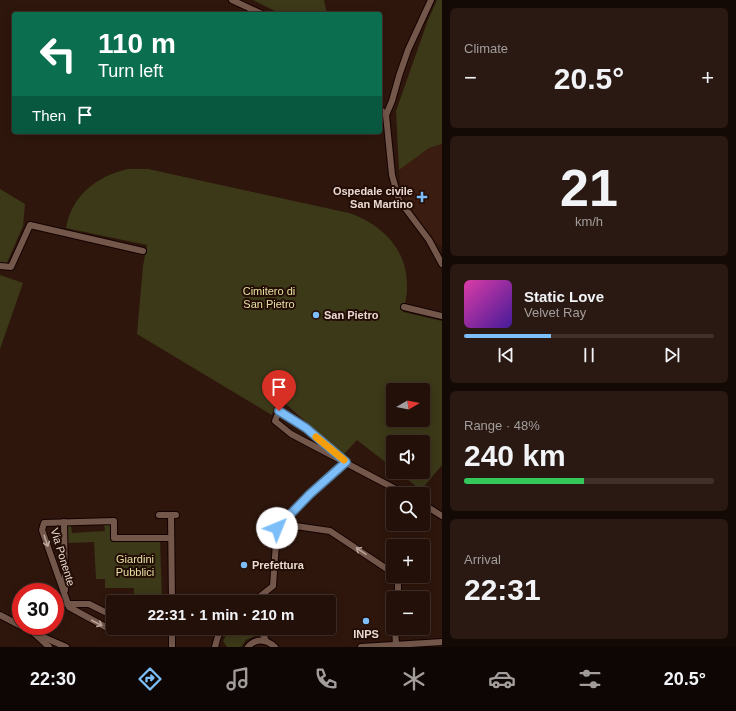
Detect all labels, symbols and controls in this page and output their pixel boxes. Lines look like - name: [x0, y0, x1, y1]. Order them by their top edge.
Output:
- icon: left: [32, 28, 84, 80]
- text: 110 m: [98, 28, 176, 59]
- text: Climate: [464, 41, 508, 56]
- text: Turn left: [98, 61, 163, 81]
- text: 20.5°: [554, 62, 624, 95]
- text: −: [464, 65, 477, 90]
- text: +: [701, 65, 714, 90]
- icon: arrive: [74, 104, 96, 126]
- text: Then: [32, 107, 66, 124]
- text: 21: [560, 159, 618, 217]
- place label: Ospedale civile San Martino: [333, 185, 413, 210]
- marker: Ospedale civile San Martino: [416, 191, 428, 203]
- text: km/h: [575, 214, 603, 229]
- park label: Cimitero di San Pietro: [243, 285, 295, 310]
- text: Static Love: [524, 288, 604, 305]
- text: Velvet Ray: [524, 305, 586, 320]
- place label: San Pietro: [324, 309, 379, 321]
- marker: San Pietro: [311, 310, 321, 320]
- icon: previous: [495, 344, 517, 366]
- icon: pause: [578, 344, 600, 366]
- icon: next: [661, 344, 683, 366]
- pin: [262, 370, 296, 411]
- icon: arrive: [268, 376, 290, 398]
- north arrow: [386, 383, 430, 427]
- map controls: [386, 383, 430, 635]
- text: Range · 48%: [464, 418, 540, 433]
- button: sound: [386, 435, 430, 479]
- text: 240 km: [464, 439, 566, 472]
- button: search: [386, 487, 430, 531]
- position arrow: [256, 507, 298, 549]
- street label: Via Ponente: [49, 527, 77, 587]
- one-way arrow: [42, 535, 50, 547]
- button: +: [386, 539, 430, 583]
- one-way arrow: [355, 547, 366, 555]
- text: Arrival: [464, 552, 501, 567]
- park label: Giardini Pubblici: [116, 553, 154, 578]
- place label: Prefettura: [252, 559, 305, 571]
- marker: Prefettura: [239, 560, 249, 570]
- text: 22:31: [464, 573, 541, 606]
- speed limit sign: 30: [12, 583, 64, 635]
- button: −: [386, 591, 430, 635]
- text: 22:31 · 1 min · 210 m: [148, 606, 294, 623]
- marker: INPS: [361, 616, 371, 626]
- one-way arrow: [91, 619, 103, 627]
- place label: INPS: [353, 628, 379, 640]
- icon: directions: [136, 665, 164, 693]
- icon: music: [224, 665, 252, 693]
- icon: phone: [312, 665, 340, 693]
- icon: climate: [400, 665, 428, 693]
- icon: car: [488, 665, 516, 693]
- icon: filters: [576, 665, 604, 693]
- text: 22:30: [30, 669, 76, 689]
- text: 20.5°: [664, 669, 706, 689]

